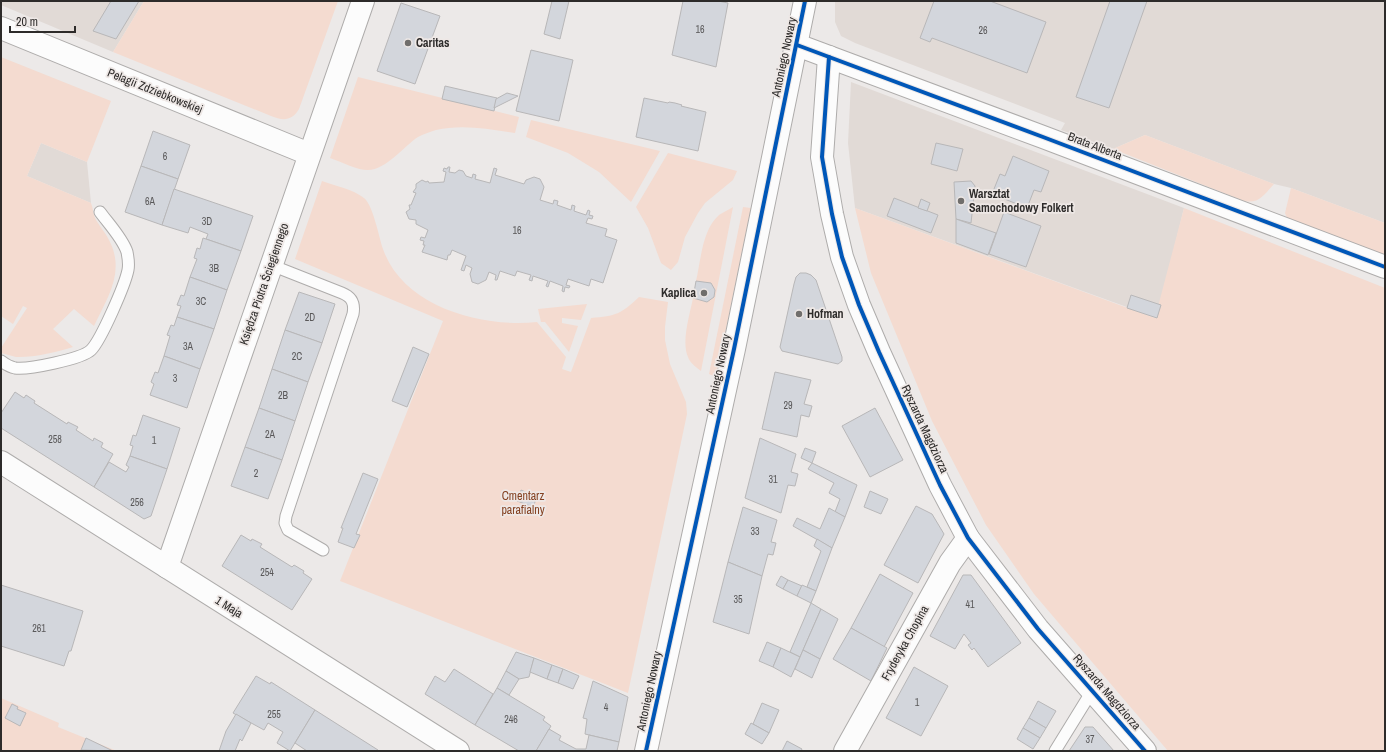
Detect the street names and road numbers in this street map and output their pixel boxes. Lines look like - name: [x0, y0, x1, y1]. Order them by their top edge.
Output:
- street label: Antoniego Nowary: [768, 16, 800, 99]
- street label: Pelagii Zdziebkowskiej: [105, 65, 205, 117]
- street label: Brata Alberta: [1066, 128, 1125, 164]
- street label: Księdza Piotra Ściegiennego: [236, 221, 292, 347]
- street label: Antoniego Nowary: [702, 333, 734, 416]
- street label: Ryszarda Magdziorza: [898, 382, 953, 476]
- street label: 1 Maja: [212, 592, 246, 622]
- street label: Fryderyka Chopina: [878, 602, 933, 683]
- street label: Antoniego Nowary: [633, 650, 665, 733]
- street label: Ryszarda Magdziorza: [1070, 651, 1145, 734]

